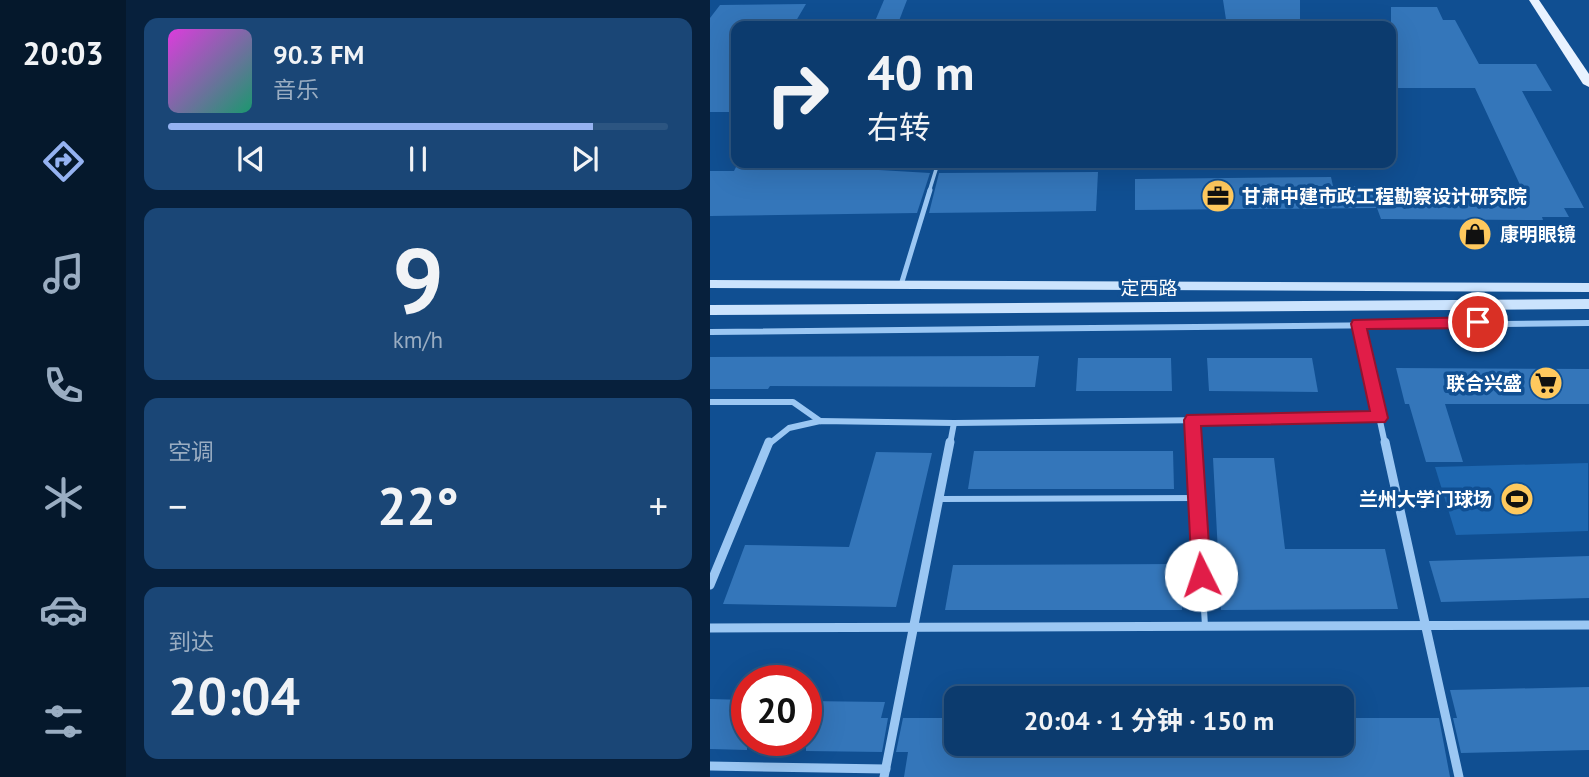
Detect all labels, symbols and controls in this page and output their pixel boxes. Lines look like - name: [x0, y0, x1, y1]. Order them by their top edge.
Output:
- text: 20:03: [22, 32, 104, 74]
- text: 90.3 FM: [273, 38, 364, 71]
- text: 40 m: [867, 40, 974, 104]
- icon: right: [752, 49, 843, 140]
- text: 音乐: [273, 75, 319, 104]
- text: 右转: [867, 106, 931, 148]
- icon: directions: [39, 137, 88, 186]
- icon: previous: [232, 140, 270, 178]
- icon: pause: [399, 140, 437, 178]
- icon: next: [566, 140, 604, 178]
- office icon: 甘肃中建市政工程勘察设计研究院: [1199, 177, 1237, 215]
- place label: 甘肃中建市政工程勘察设计研究院: [1242, 184, 1527, 208]
- shop icon: 康明眼镜: [1456, 215, 1494, 253]
- text: 9: [392, 220, 444, 338]
- place label: 康明眼镜: [1500, 222, 1576, 246]
- icon: music: [39, 249, 88, 298]
- street label: 定西路: [1120, 276, 1178, 300]
- pin: [1448, 292, 1508, 352]
- icon: arrive: [1459, 303, 1497, 341]
- text: km/h: [393, 325, 443, 354]
- icon: phone: [39, 361, 88, 410]
- supermarket icon: 联合兴盛: [1527, 364, 1565, 402]
- place label: 联合兴盛: [1446, 371, 1522, 395]
- text: 空调: [168, 437, 214, 466]
- text: 22°: [377, 472, 459, 539]
- icon: climate: [39, 473, 88, 522]
- sports icon: 兰州大学门球场: [1498, 480, 1536, 518]
- text: −: [168, 481, 187, 530]
- text: +: [649, 481, 668, 530]
- place label: 兰州大学门球场: [1359, 487, 1492, 511]
- position arrow: [1164, 538, 1238, 612]
- icon: car: [39, 585, 88, 634]
- text: 到达: [168, 627, 214, 656]
- text: 20:04: [168, 662, 300, 729]
- speed limit sign: 20: [731, 665, 822, 756]
- icon: filters: [39, 697, 88, 746]
- text: 20:04 · 1 分钟 · 150 m: [1024, 704, 1274, 737]

